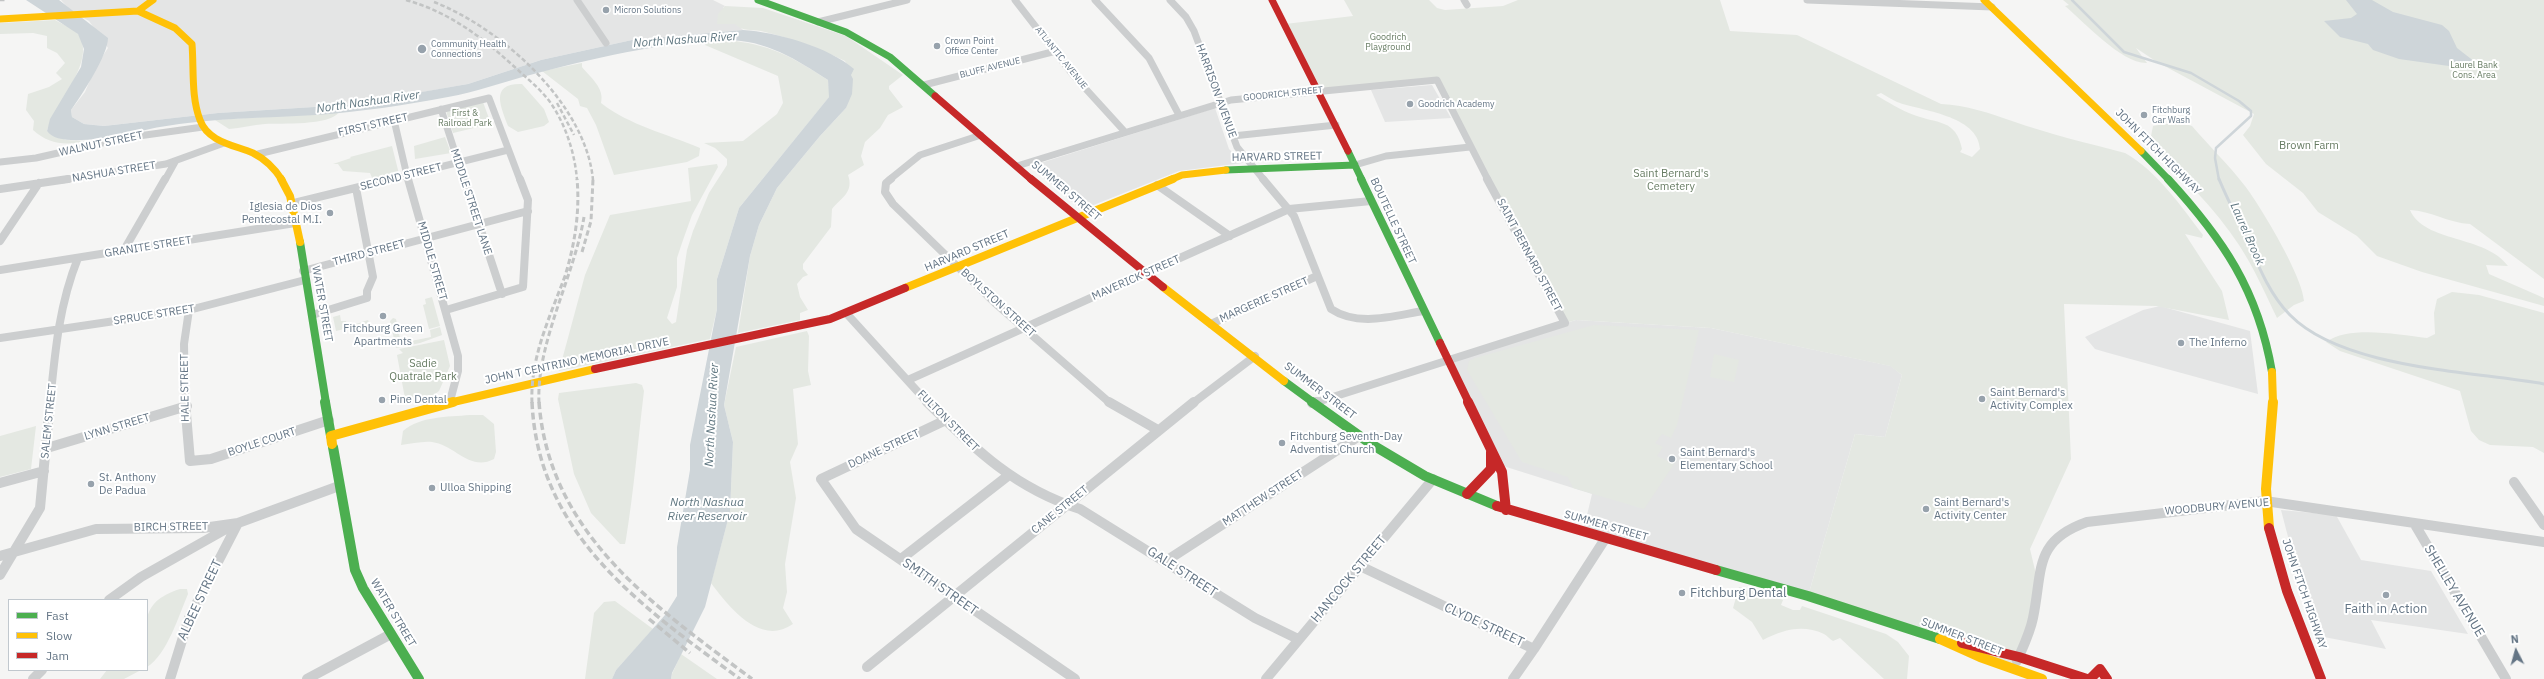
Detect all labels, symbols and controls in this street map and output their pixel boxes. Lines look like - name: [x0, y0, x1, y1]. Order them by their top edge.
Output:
- marker: Micron Solutions: [601, 5, 611, 15]
- place label: Micron Solutions: [614, 5, 681, 15]
- street label: ATLANTIC AVENUE: [1032, 25, 1090, 91]
- water label: North Nashua River: [633, 29, 737, 51]
- park label: Goodrich Playground: [1365, 32, 1411, 53]
- place label: Crown Point Office Center: [945, 36, 998, 57]
- place label: Community Health Connections: [431, 39, 506, 60]
- marker: Crown Point Office Center: [932, 41, 942, 51]
- street label: HARRISON AVENUE: [1193, 42, 1239, 140]
- marker: Community Health Connections: [416, 43, 428, 55]
- street label: BLUFF AVENUE: [958, 55, 1022, 81]
- park label: Laurel Bank Cons. Area: [2450, 60, 2498, 81]
- street label: GOODRICH STREET: [1243, 84, 1323, 104]
- water label: North Nashua River: [316, 88, 420, 116]
- marker: Goodrich Academy: [1405, 99, 1415, 109]
- place label: Goodrich Academy: [1418, 99, 1494, 109]
- place label: Fitchburg Car Wash: [2152, 105, 2190, 126]
- street label: JOHN FITCH HIGHWAY: [2112, 106, 2204, 198]
- park label: First & Railroad Park: [438, 108, 492, 129]
- marker: Fitchburg Car Wash: [2139, 110, 2149, 120]
- street label: FIRST STREET: [337, 111, 409, 139]
- street label: WALNUT STREET: [58, 129, 144, 159]
- park label: Brown Farm: [2279, 139, 2339, 153]
- street label: MIDDLE STREET LANE: [448, 147, 494, 257]
- street label: HARVARD STREET: [1232, 150, 1322, 164]
- street label: SUMMER STREET: [1029, 158, 1103, 224]
- street label: NASHUA STREET: [71, 159, 157, 185]
- street label: SECOND STREET: [359, 160, 443, 194]
- park label: Saint Bernard's Cemetery: [1633, 167, 1709, 193]
- street label: BOUTELLE STREET: [1367, 176, 1419, 266]
- street label: SAINT BERNARD STREET: [1494, 196, 1564, 314]
- place label: Iglesia de Dios Pentecostal M.I.: [242, 200, 322, 226]
- water label: Laurel Brook: [2227, 200, 2267, 268]
- marker: Iglesia de Dios Pentecostal M.I.: [325, 208, 335, 218]
- street label: MIDDLE STREET: [414, 220, 450, 302]
- street label: HARVARD STREET: [923, 227, 1011, 275]
- street label: GRANITE STREET: [104, 234, 192, 260]
- street label: THIRD STREET: [331, 237, 407, 269]
- street label: MAVERICK STREET: [1090, 253, 1182, 303]
- street label: WATER STREET: [309, 265, 335, 343]
- street label: BOYLSTON STREET: [958, 266, 1038, 340]
- street label: MARGERIE STREET: [1217, 274, 1311, 326]
- street label: SPRUCE STREET: [112, 302, 196, 328]
- marker: Fitchburg Green Apartments: [378, 311, 388, 321]
- place label: Fitchburg Green Apartments: [343, 322, 423, 348]
- street label: JOHN T CENTRINO MEMORIAL DRIVE: [484, 335, 670, 387]
- place label: The Inferno: [2189, 336, 2247, 350]
- marker: The Inferno: [2176, 338, 2186, 348]
- street label: HALE STREET: [178, 354, 192, 422]
- park label: Sadie Quatrale Park: [389, 357, 457, 383]
- street label: SUMMER STREET: [1282, 360, 1358, 422]
- water label: North Nashua River: [702, 363, 722, 467]
- street label: SALEM STREET: [38, 383, 60, 459]
- place label: Saint Bernard's Activity Complex: [1990, 386, 2073, 412]
- street label: FULTON STREET: [915, 388, 981, 454]
- place label: Pine Dental: [390, 393, 447, 407]
- marker: Saint Bernard's Activity Complex: [1977, 394, 1987, 404]
- marker: Pine Dental: [377, 395, 387, 405]
- street label: LYNN STREET: [83, 411, 151, 443]
- street label: BOYLE COURT: [226, 425, 298, 459]
- street label: DOANE STREET: [846, 427, 922, 471]
- place label: Fitchburg Seventh-Day Adventist Church: [1290, 430, 1402, 456]
- marker: Fitchburg Seventh-Day Adventist Church: [1277, 438, 1287, 448]
- place label: Saint Bernard's Elementary School: [1680, 446, 1773, 472]
- marker: Saint Bernard's Elementary School: [1667, 454, 1677, 464]
- street label: MATTHEW STREET: [1220, 467, 1306, 529]
- place label: St. Anthony De Padua: [99, 471, 156, 497]
- marker: St. Anthony De Padua: [86, 479, 96, 489]
- place label: Ulloa Shipping: [440, 481, 511, 495]
- marker: Ulloa Shipping: [427, 483, 437, 493]
- street label: CANE STREET: [1029, 483, 1091, 537]
- water label: North Nashua River Reservoir: [667, 496, 747, 524]
- place label: Saint Bernard's Activity Center: [1934, 496, 2009, 522]
- street label: WOODBURY AVENUE: [2164, 496, 2270, 518]
- marker: Saint Bernard's Activity Center: [1921, 504, 1931, 514]
- street label: SUMMER STREET: [1563, 508, 1649, 544]
- street label: BIRCH STREET: [134, 520, 208, 534]
- street label: HANCOCK STREET: [1308, 532, 1390, 626]
- street label: JOHN FITCH HIGHWAY: [2279, 537, 2329, 651]
- street label: SHELLEY AVENUE: [2420, 542, 2488, 640]
- street label: GALE STREET: [1144, 544, 1220, 600]
- street label: SMITH STREET: [899, 555, 981, 619]
- street label: ALBEE STREET: [174, 557, 226, 643]
- street label: WATER STREET: [367, 577, 419, 649]
- place label: Fitchburg Dental: [1690, 585, 1787, 601]
- marker: Fitchburg Dental: [1677, 588, 1687, 598]
- marker: Faith in Action: [2381, 590, 2391, 600]
- legend: [8, 599, 148, 671]
- street label: CLYDE STREET: [1442, 600, 1526, 650]
- place label: Faith in Action: [2344, 601, 2428, 617]
- text: Fast: [46, 608, 69, 623]
- street label: SUMMER STREET: [1919, 615, 2005, 659]
- text: Slow: [46, 628, 72, 643]
- north arrow: [2496, 631, 2536, 671]
- text: N: [2510, 632, 2519, 646]
- text: Jam: [46, 648, 69, 663]

